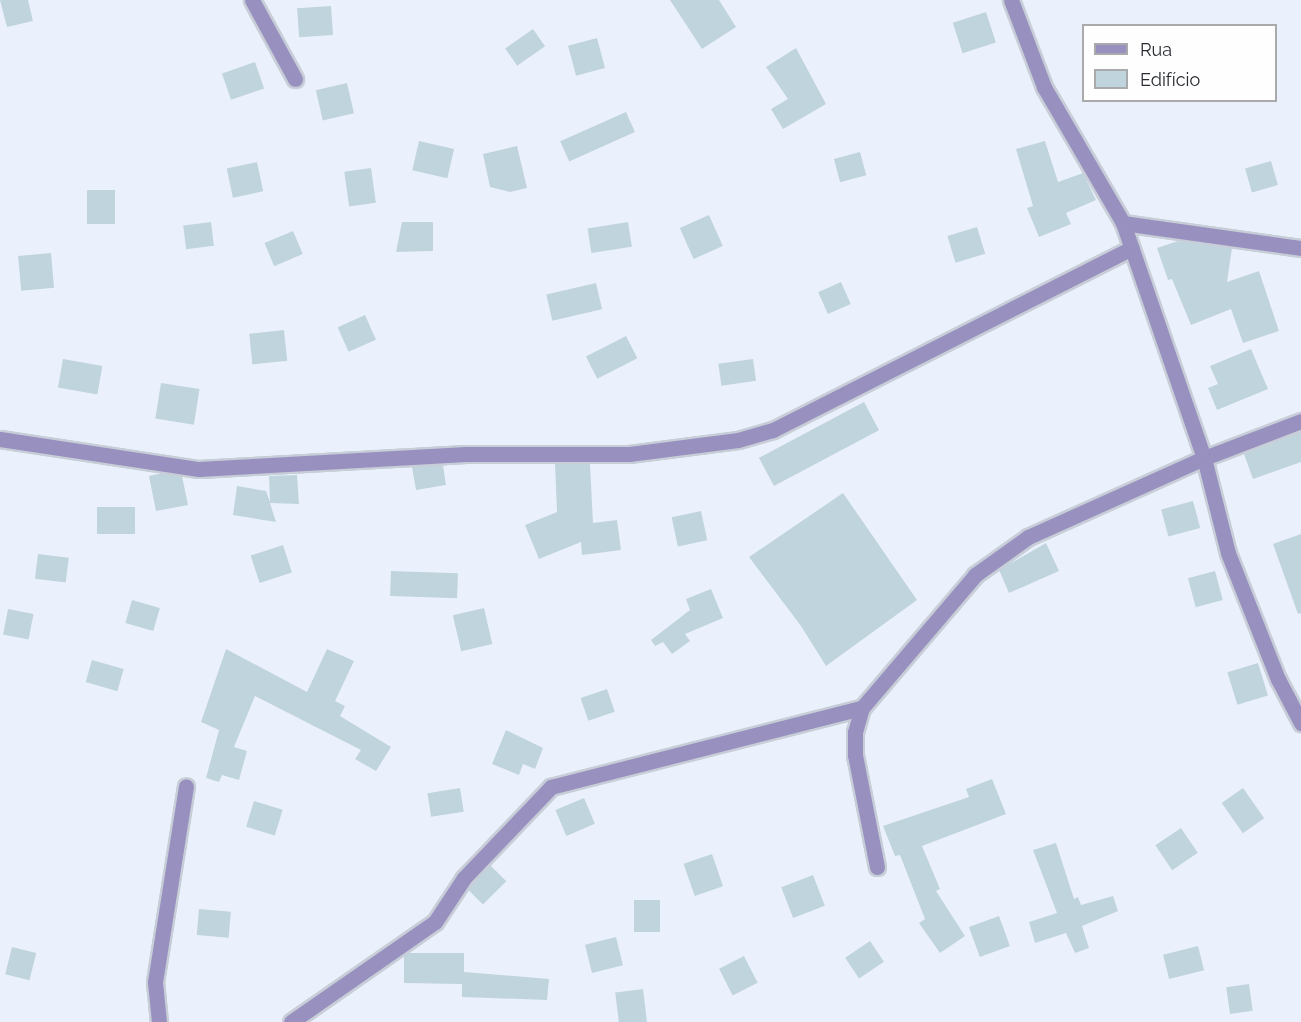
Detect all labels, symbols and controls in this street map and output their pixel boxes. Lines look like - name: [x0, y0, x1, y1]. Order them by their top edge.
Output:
- legend: [1082, 24, 1277, 102]
- text: Rua: [1140, 39, 1172, 60]
- text: Edifício: [1140, 69, 1200, 90]

